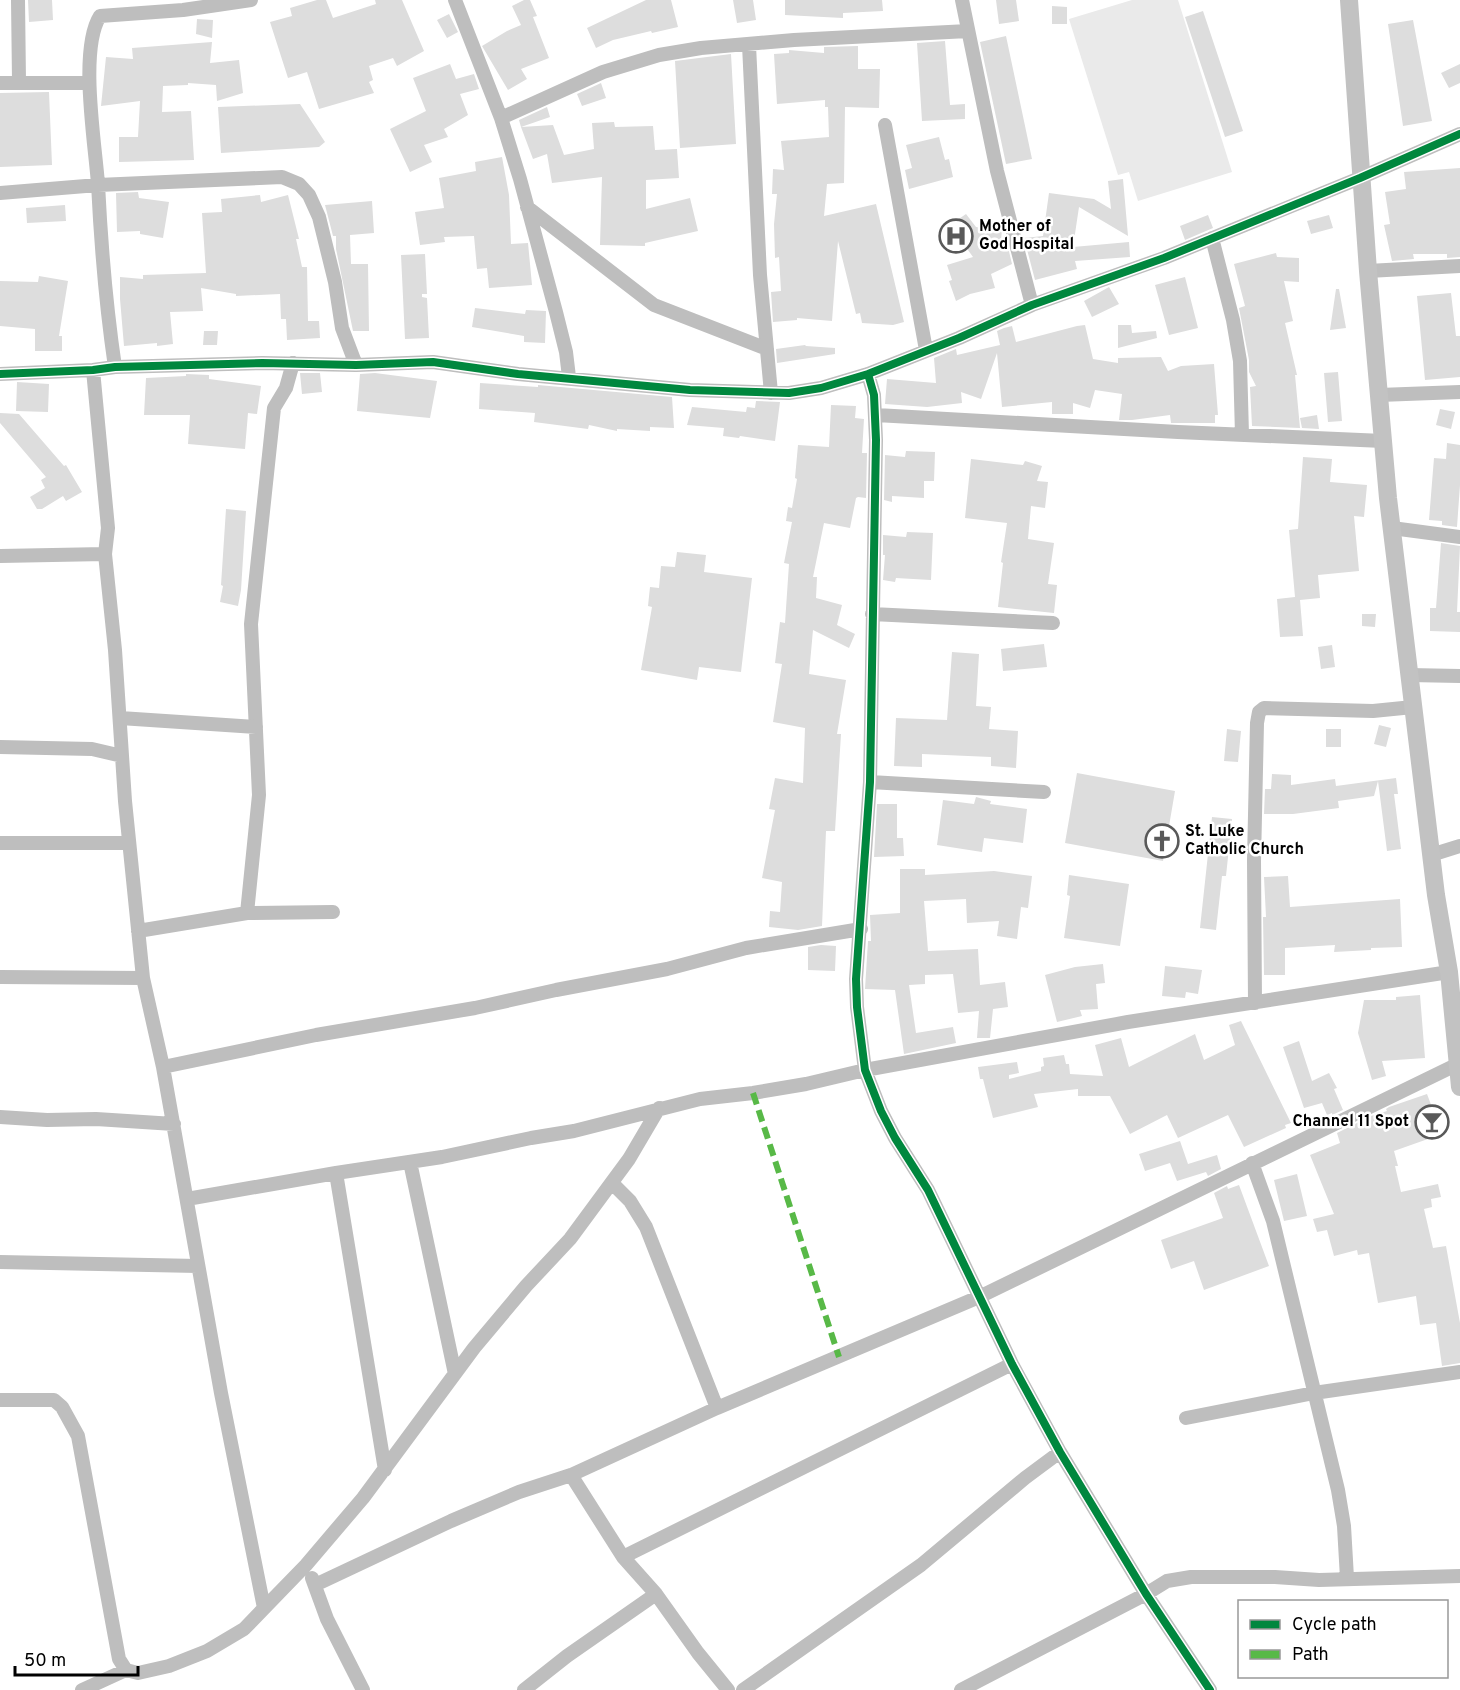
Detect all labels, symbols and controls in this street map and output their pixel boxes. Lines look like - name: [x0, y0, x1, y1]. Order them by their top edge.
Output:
- place label: Mother of God Hospital: [979, 217, 1074, 255]
- hospital icon: Mother of God Hospital: [938, 218, 974, 254]
- place label: St. Luke Catholic Church: [1185, 822, 1304, 860]
- church icon: St. Luke Catholic Church: [1144, 823, 1180, 859]
- bar icon: Channel 11 Spot: [1414, 1104, 1450, 1140]
- place label: Channel 11 Spot: [1292, 1112, 1409, 1132]
- legend: [1238, 1600, 1448, 1678]
- text: Cycle path: [1292, 1614, 1377, 1637]
- scale bar: [15, 1639, 138, 1677]
- text: Path: [1292, 1644, 1329, 1667]
- text: 50 m: [24, 1650, 66, 1673]

